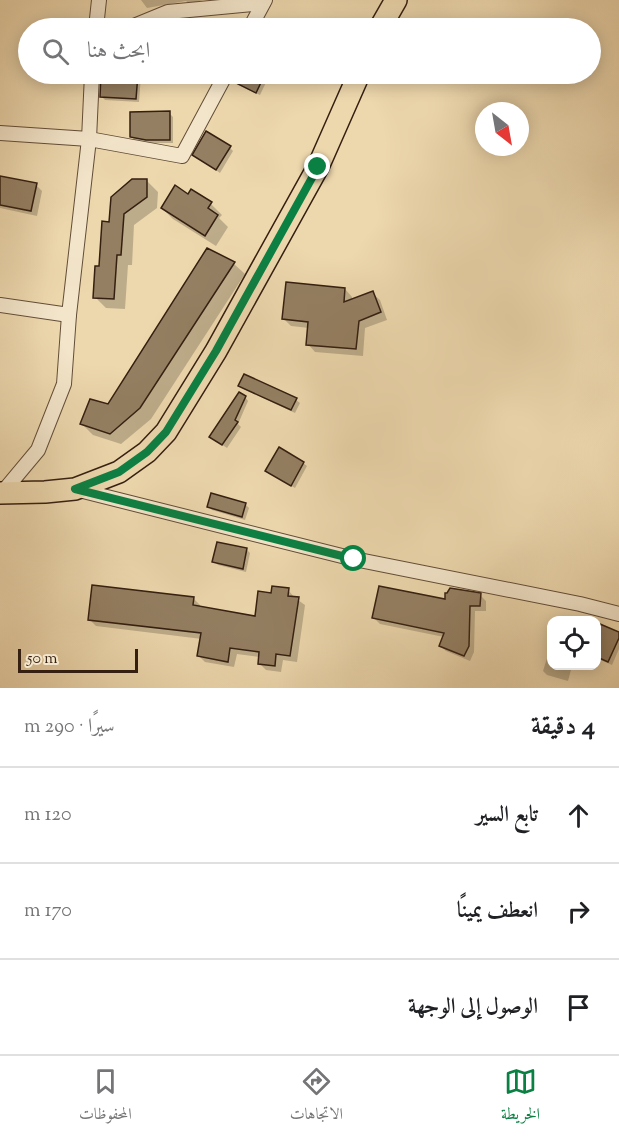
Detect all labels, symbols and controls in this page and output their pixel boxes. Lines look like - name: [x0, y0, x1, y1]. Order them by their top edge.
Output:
- search box: [18, 18, 601, 84]
- icon: search: [39, 35, 72, 68]
- text: ابحث هنا: [87, 36, 150, 68]
- north arrow: [475, 102, 529, 156]
- route end: [304, 153, 330, 179]
- route start: [340, 545, 366, 571]
- map controls: [547, 616, 601, 670]
- button: locate: [547, 616, 601, 670]
- scale bar: [18, 646, 138, 674]
- text: 50 m: [27, 648, 58, 671]
- text: 4 دقيقة: [531, 709, 595, 746]
- text: سيرًا · 290 m: [24, 713, 115, 742]
- icon: ahead: [562, 799, 595, 832]
- text: تابع السير: [476, 800, 538, 832]
- text: 120 m: [24, 801, 72, 830]
- icon: right: [562, 895, 595, 928]
- text: انعطف يمينًا: [457, 896, 538, 928]
- text: 170 m: [24, 897, 72, 926]
- icon: arrive: [562, 991, 595, 1024]
- text: الوصول إلى الوجهة: [408, 992, 538, 1024]
- tab: المحفوظات: [79, 1065, 132, 1129]
- tab: الاتجاهات: [290, 1065, 343, 1129]
- tab: الخريطة: [501, 1065, 540, 1129]

